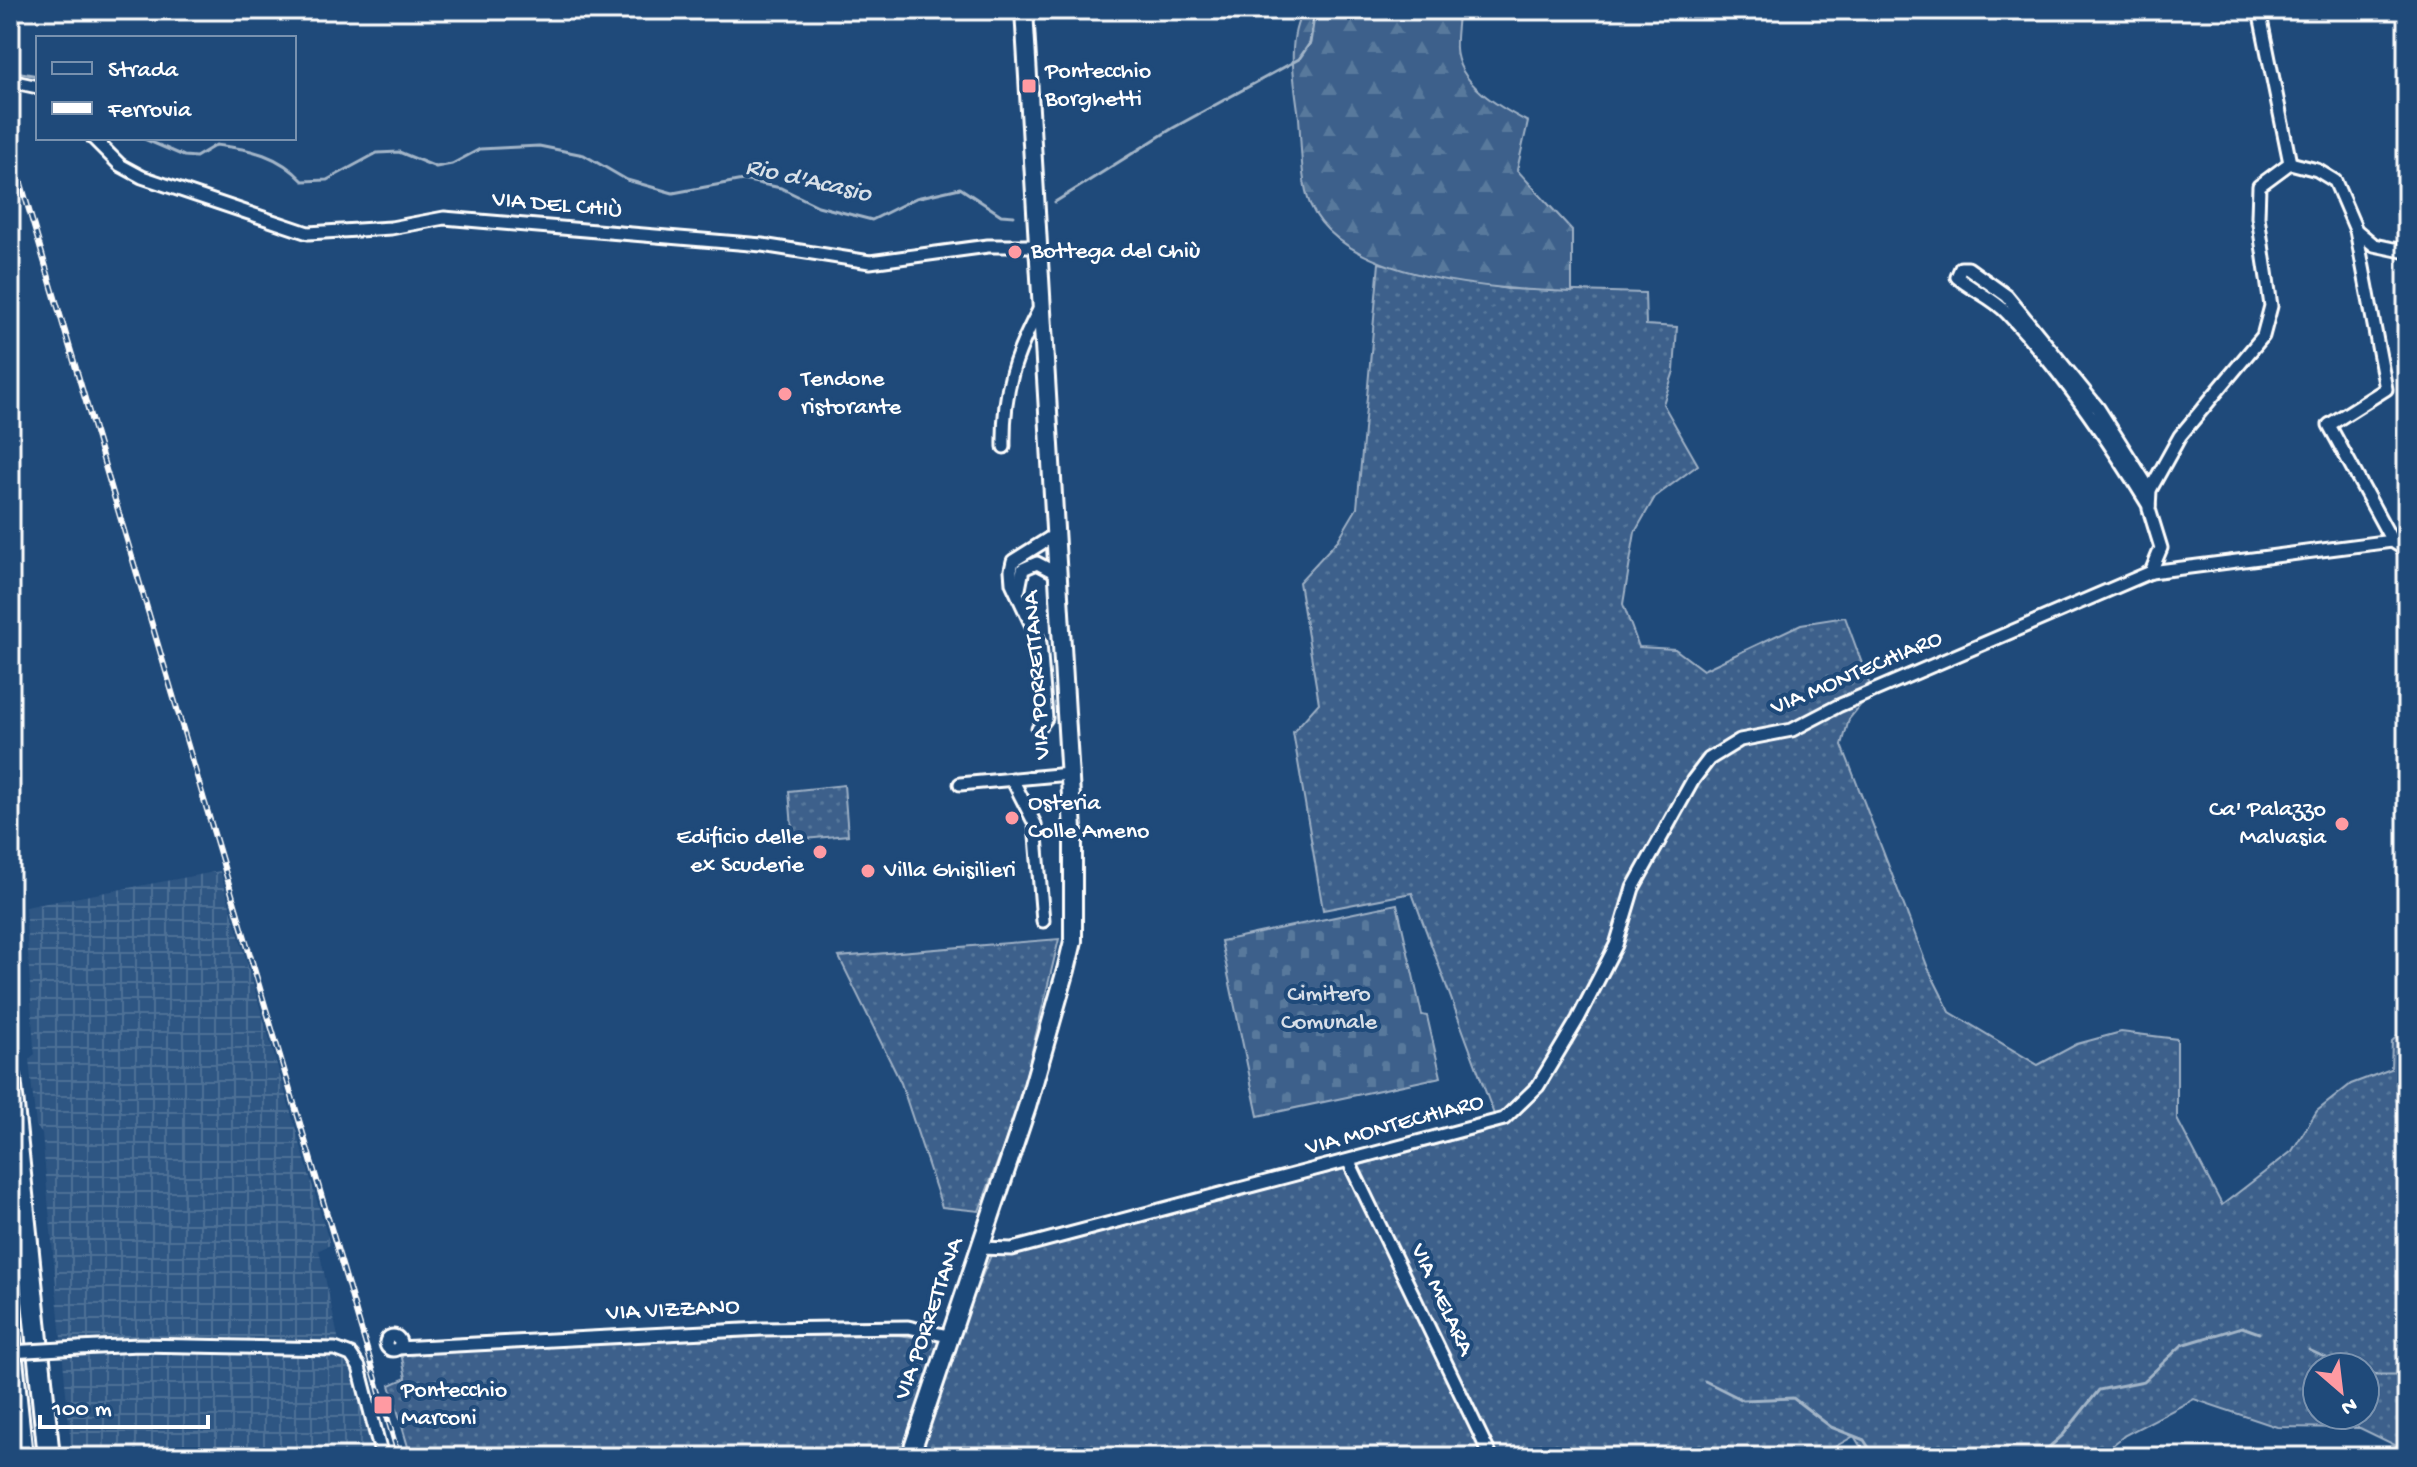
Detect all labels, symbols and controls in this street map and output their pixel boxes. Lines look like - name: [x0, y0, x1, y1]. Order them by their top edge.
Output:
- legend: [36, 36, 296, 140]
- text: Strada: [108, 57, 179, 86]
- place label: Pontecchio Borghetti: [1044, 58, 1151, 115]
- marker: Pontecchio Borghetti: [1020, 77, 1038, 95]
- text: Ferrovia: [107, 97, 192, 126]
- water label: Rio d'Acasio: [742, 152, 875, 212]
- street label: VIA DEL CHIÙ: [490, 186, 623, 226]
- place label: Bottega del Chiù: [1030, 238, 1200, 267]
- marker: Bottega del Chiù: [1006, 243, 1024, 261]
- place label: Tendone ristorante: [799, 366, 902, 423]
- marker: Tendone ristorante: [776, 385, 794, 403]
- street label: VIA PORRETTANA: [1018, 588, 1058, 761]
- street label: VIA MONTECHIARO: [1766, 625, 1947, 724]
- place label: Osteria Colle Ameno: [1028, 790, 1150, 847]
- place label: Ca' Palazzo Malvasia: [2209, 796, 2327, 853]
- marker: Osteria Colle Ameno: [1003, 809, 1021, 827]
- marker: Ca' Palazzo Malvasia: [2333, 815, 2351, 833]
- place label: Edificio delle ex Scuderie: [676, 824, 805, 881]
- marker: Edificio delle ex Scuderie: [811, 843, 829, 861]
- place label: Villa Ghisilieri: [883, 857, 1016, 886]
- marker: Villa Ghisilieri: [859, 862, 877, 880]
- park label: Cimitero Comunale: [1281, 981, 1378, 1038]
- street label: VIA MONTECHIARO: [1302, 1088, 1487, 1164]
- street label: VIA PORRETTANA: [888, 1233, 972, 1405]
- street label: VIA MELARA: [1402, 1238, 1480, 1362]
- street label: VIA VIZZANO: [605, 1293, 740, 1329]
- north arrow: [2301, 1351, 2381, 1431]
- place label: Pontecchio Marconi: [400, 1377, 507, 1434]
- scale bar: [40, 1379, 208, 1429]
- text: N: [2336, 1390, 2361, 1420]
- marker: Pontecchio Marconi: [372, 1394, 394, 1416]
- text: 100 m: [51, 1396, 112, 1425]

